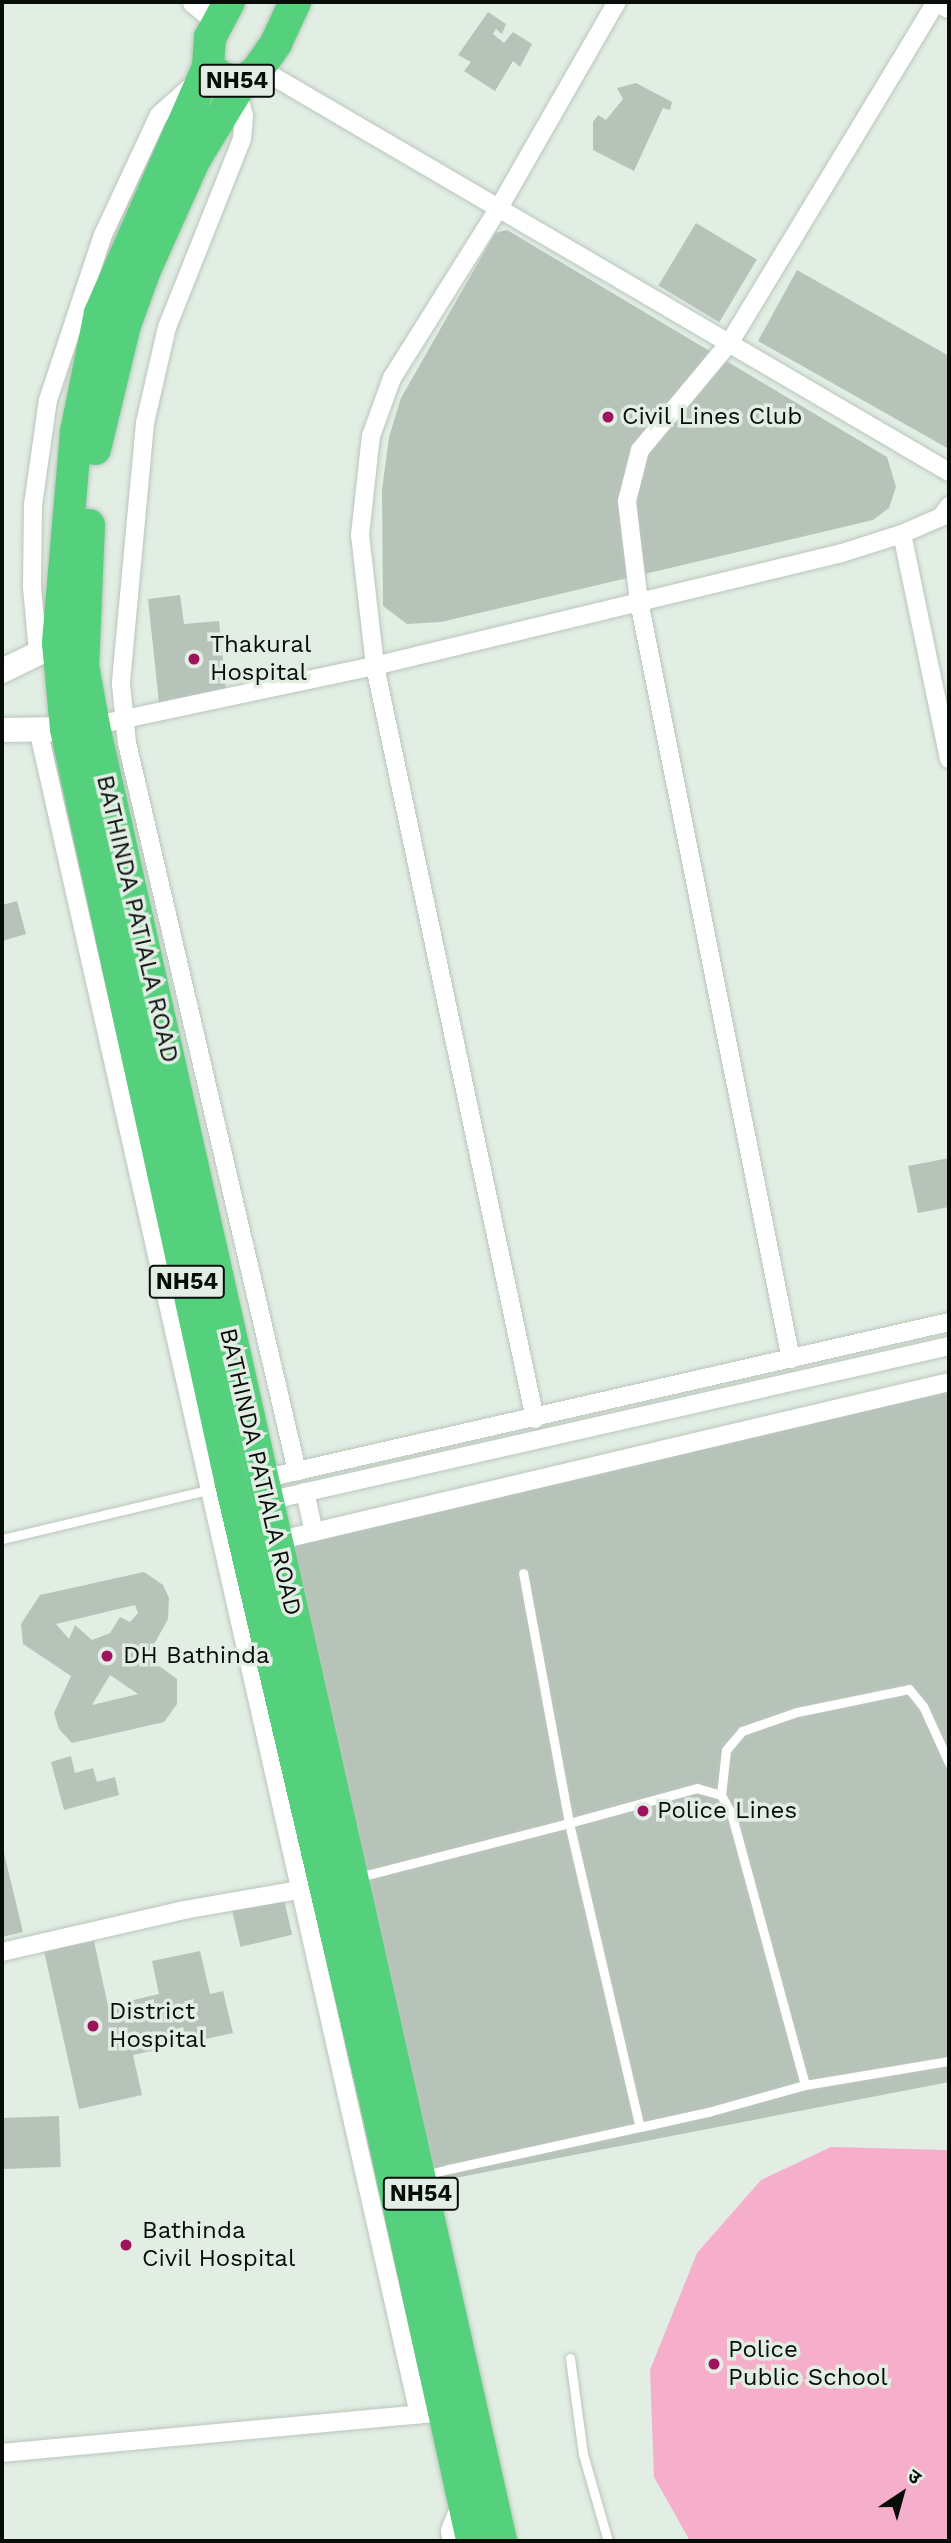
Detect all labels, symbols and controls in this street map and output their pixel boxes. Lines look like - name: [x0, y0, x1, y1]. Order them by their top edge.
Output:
- road number: NH54: [198, 61, 276, 100]
- place label: Civil Lines Club: [622, 403, 803, 431]
- marker: Civil Lines Club: [600, 409, 616, 425]
- place label: Thakural Hospital: [210, 631, 311, 687]
- marker: Thakural Hospital: [184, 649, 204, 669]
- street label: BATHINDA PATIALA ROAD: [90, 771, 184, 1067]
- road number: NH54: [148, 1262, 226, 1302]
- street label: BATHINDA PATIALA ROAD: [213, 1324, 307, 1620]
- place label: DH Bathinda: [123, 1642, 270, 1670]
- marker: DH Bathinda: [97, 1646, 117, 1666]
- place label: Police Lines: [657, 1797, 797, 1825]
- marker: Police Lines: [635, 1803, 651, 1819]
- place label: District Hospital: [109, 1998, 206, 2054]
- marker: District Hospital: [83, 2016, 103, 2036]
- road number: NH54: [382, 2174, 460, 2214]
- place label: Bathinda Civil Hospital: [142, 2217, 296, 2273]
- marker: Bathinda Civil Hospital: [116, 2235, 136, 2255]
- place label: Police Public School: [728, 2336, 888, 2392]
- marker: Police Public School: [706, 2356, 722, 2372]
- north arrow: [867, 2459, 937, 2529]
- text: उ: [903, 2464, 926, 2489]

